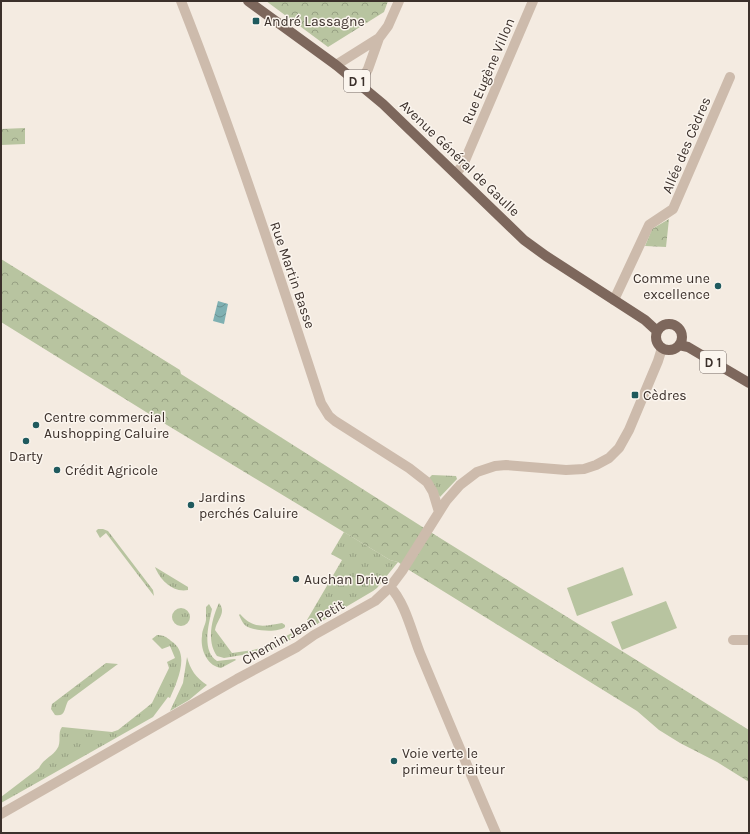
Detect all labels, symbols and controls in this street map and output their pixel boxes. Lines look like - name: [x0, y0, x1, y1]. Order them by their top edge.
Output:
- place label: André Lassagne: [264, 13, 365, 30]
- street label: Rue Eugène Villon: [458, 15, 519, 127]
- marker: André Lassagne: [251, 16, 261, 26]
- road number: D 1: [344, 70, 370, 92]
- street label: Allée des Cèdres: [658, 94, 714, 196]
- street label: Avenue Général de Gaulle: [396, 97, 523, 220]
- street label: Rue Martin Basse: [266, 220, 319, 331]
- place label: Comme une excellence: [633, 270, 710, 303]
- marker: Comme une excellence: [713, 281, 723, 291]
- road number: D 1: [700, 351, 726, 373]
- place label: Cèdres: [643, 387, 687, 404]
- marker: Cèdres: [630, 390, 640, 400]
- place label: Centre commercial Aushopping Caluire: [44, 409, 169, 442]
- marker: Centre commercial Aushopping Caluire: [31, 420, 41, 430]
- marker: Darty: [21, 436, 31, 446]
- place label: Darty: [9, 448, 43, 465]
- place label: Crédit Agricole: [65, 462, 158, 479]
- marker: Crédit Agricole: [52, 465, 62, 475]
- place label: Jardins perchés Caluire: [199, 489, 298, 522]
- marker: Jardins perchés Caluire: [186, 500, 196, 510]
- place label: Auchan Drive: [304, 571, 388, 588]
- marker: Auchan Drive: [291, 574, 301, 584]
- street label: Chemin Jean Petit: [239, 596, 347, 669]
- place label: Voie verte le primeur traiteur: [402, 745, 506, 778]
- marker: Voie verte le primeur traiteur: [389, 756, 399, 766]

